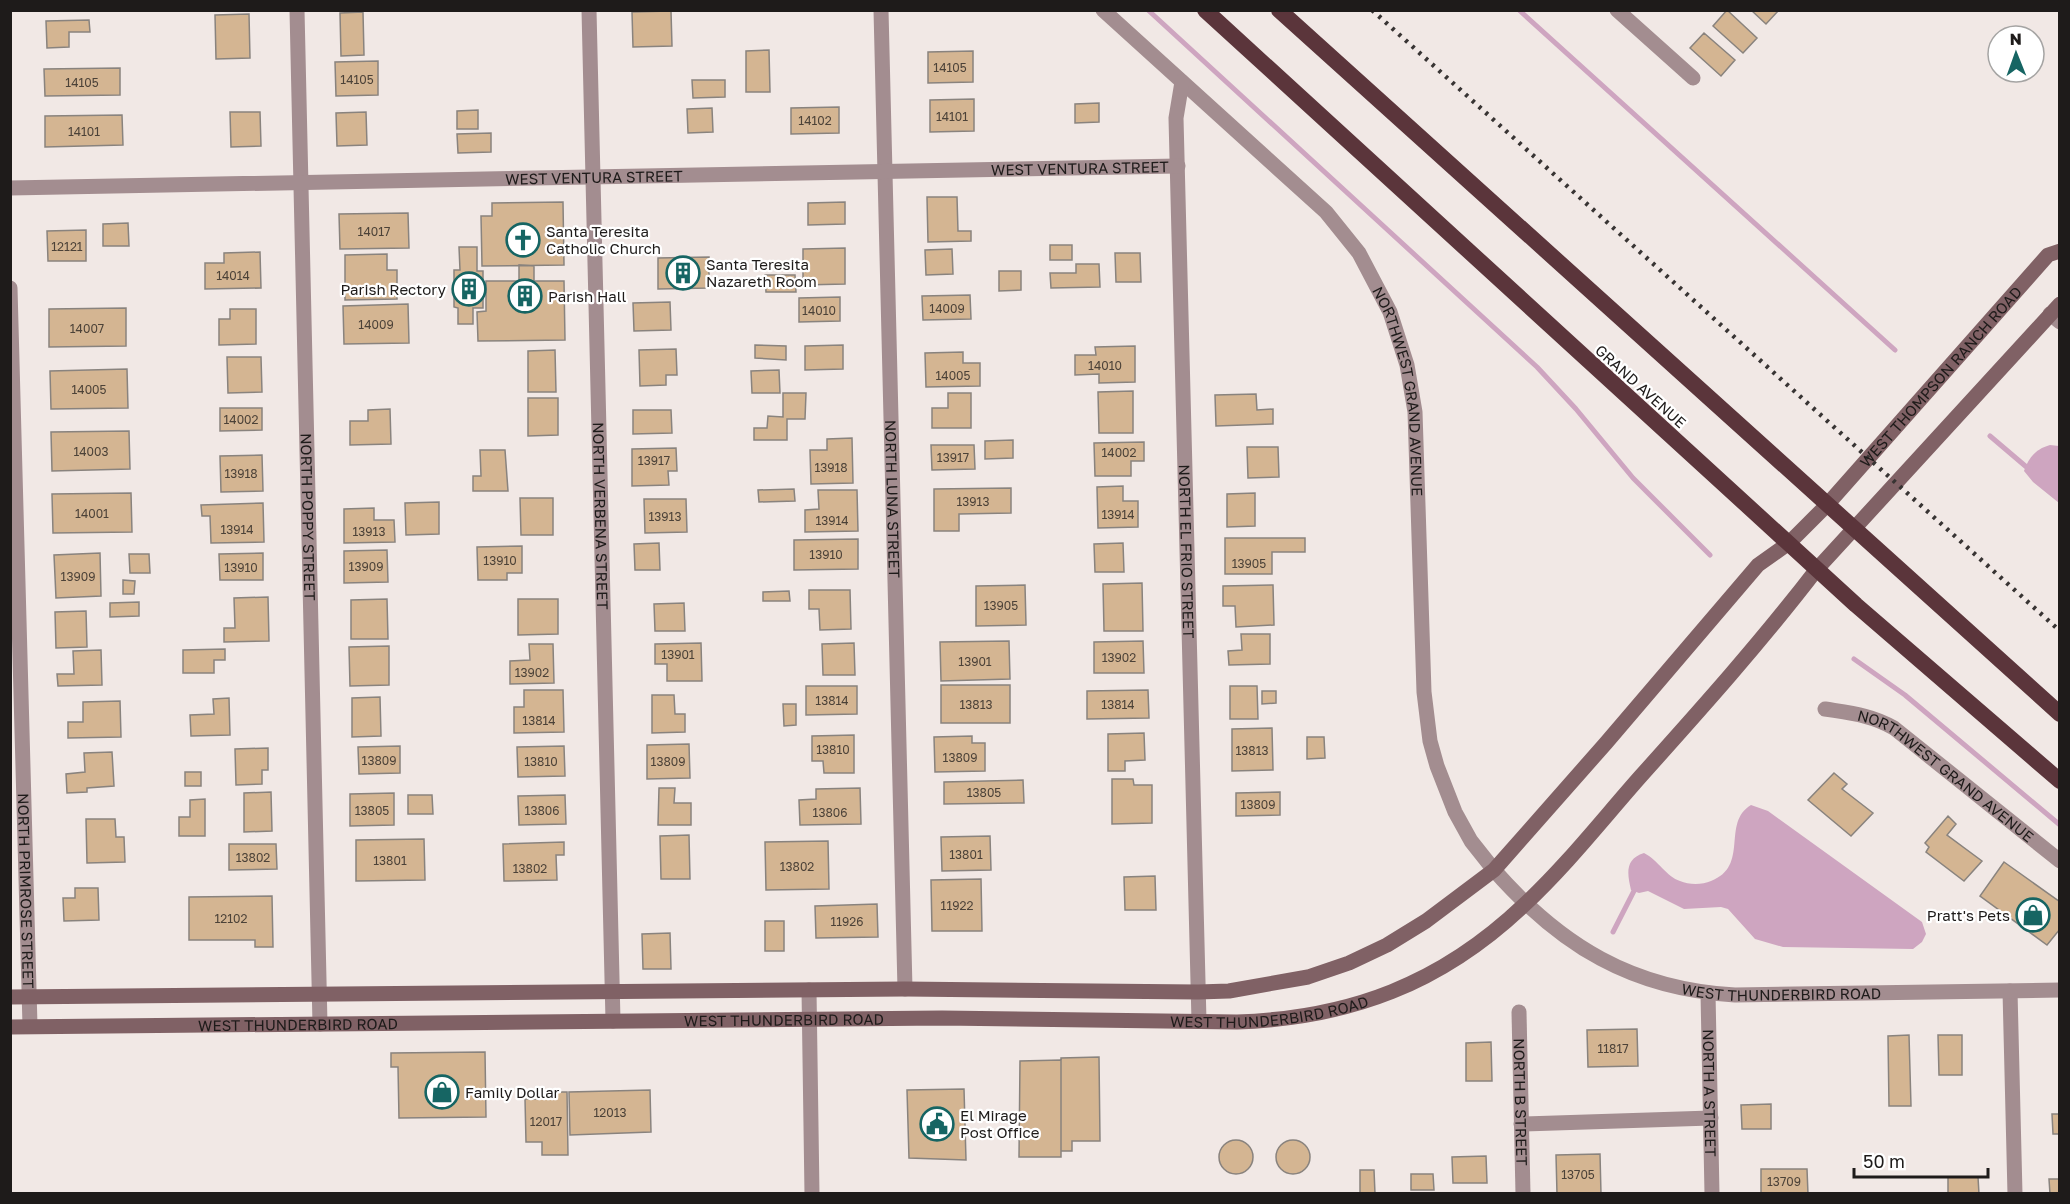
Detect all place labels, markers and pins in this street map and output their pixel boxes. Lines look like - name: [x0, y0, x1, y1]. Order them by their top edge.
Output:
- church icon: Santa Teresita Catholic Church: [505, 222, 541, 258]
- place label: Santa Teresita Catholic Church: [546, 222, 661, 257]
- building icon: Santa Teresita Nazareth Room: [665, 255, 701, 291]
- place label: Santa Teresita Nazareth Room: [706, 255, 817, 290]
- building icon: Parish Rectory: [451, 271, 487, 307]
- building icon: Parish Hall: [507, 278, 543, 314]
- place label: Parish Rectory: [340, 280, 447, 298]
- place label: Parish Hall: [548, 287, 627, 305]
- shop icon: Pratt's Pets: [2015, 897, 2051, 933]
- place label: Pratt's Pets: [1927, 906, 2010, 924]
- shop icon: Family Dollar: [424, 1074, 460, 1110]
- place label: Family Dollar: [465, 1083, 560, 1101]
- public building icon: El Mirage Post Office: [919, 1106, 955, 1142]
- place label: El Mirage Post Office: [960, 1106, 1040, 1141]

